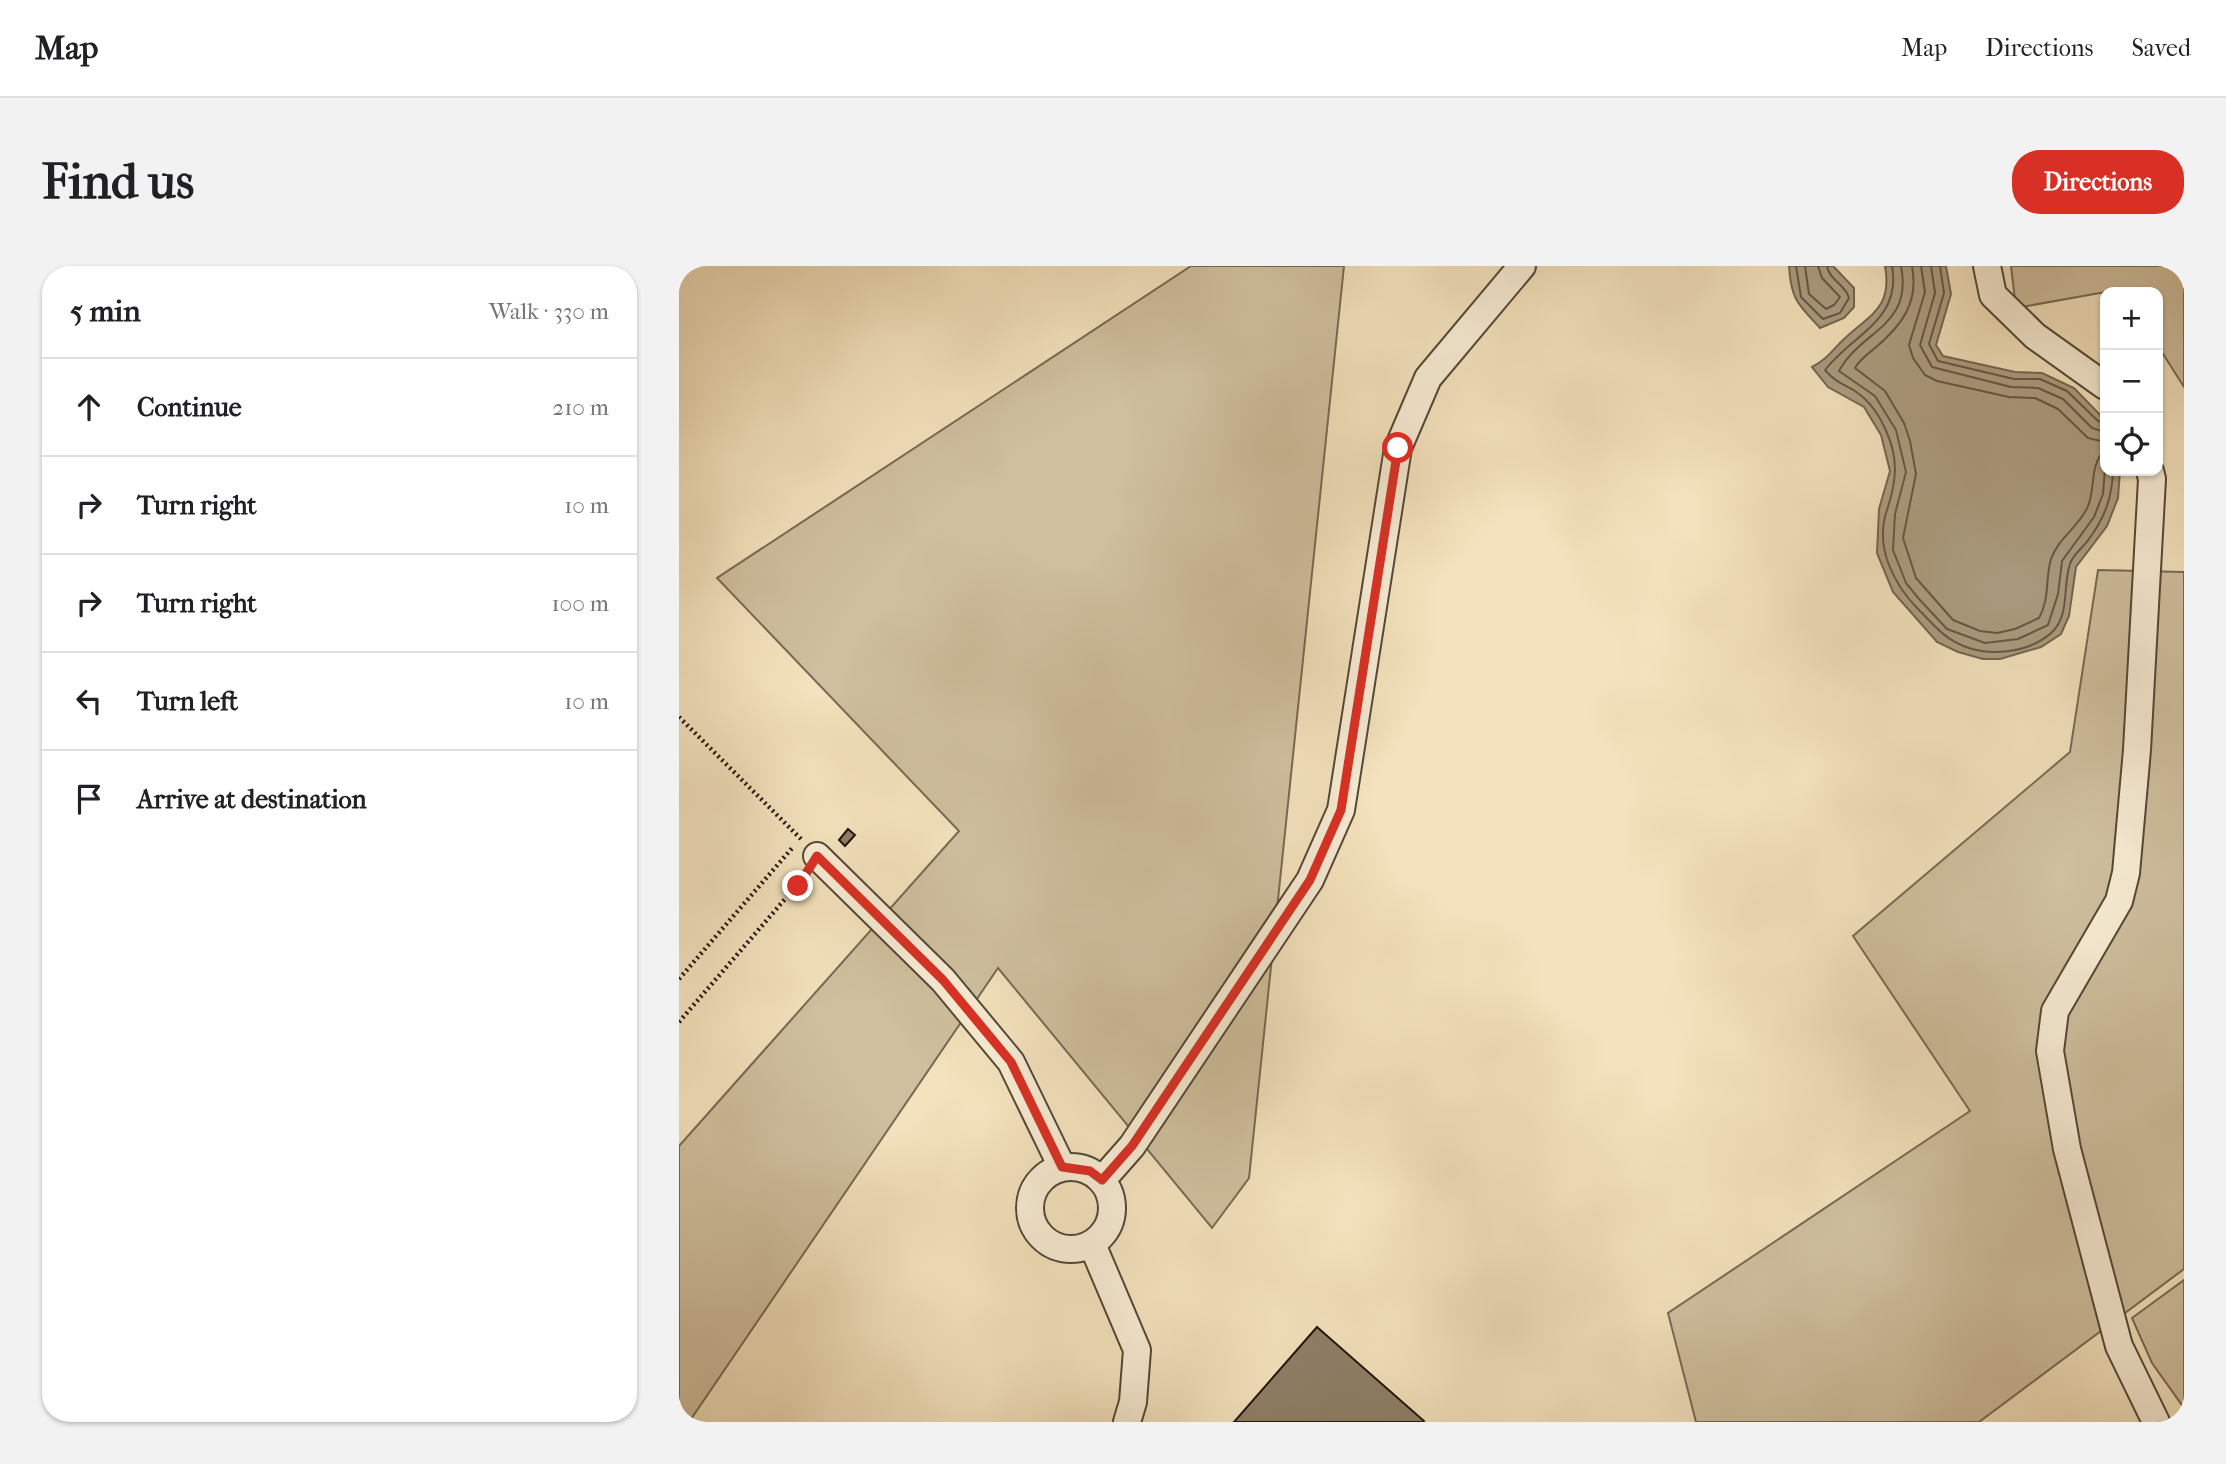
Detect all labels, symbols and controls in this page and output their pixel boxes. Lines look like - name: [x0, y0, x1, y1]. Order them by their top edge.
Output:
- text: Map: [35, 29, 98, 68]
- text: Map: [1901, 34, 1947, 62]
- text: Directions: [1985, 34, 2093, 62]
- text: Saved: [2131, 34, 2191, 62]
- button: Directions: [2012, 150, 2184, 214]
- text: Find us: [42, 153, 194, 211]
- map controls: [2100, 287, 2163, 476]
- button: +: [2100, 287, 2163, 350]
- text: 5 min: [70, 294, 141, 329]
- text: Walk · 330 m: [489, 298, 609, 325]
- button: −: [2100, 350, 2163, 413]
- icon: ahead: [70, 388, 108, 426]
- text: Continue: [137, 392, 242, 423]
- text: 210 m: [552, 394, 609, 421]
- button: locate: [2100, 413, 2163, 476]
- route start: [1382, 432, 1413, 463]
- icon: right: [70, 486, 108, 524]
- text: Turn right: [137, 490, 257, 521]
- text: 10 m: [564, 492, 609, 519]
- icon: right: [70, 584, 108, 622]
- text: Turn right: [137, 588, 257, 619]
- text: 100 m: [551, 590, 609, 617]
- icon: left: [70, 682, 108, 720]
- text: Turn left: [137, 686, 238, 717]
- text: 10 m: [564, 688, 609, 715]
- icon: arrive: [70, 780, 108, 818]
- text: Arrive at destination: [137, 784, 367, 815]
- route end: [782, 870, 813, 901]

